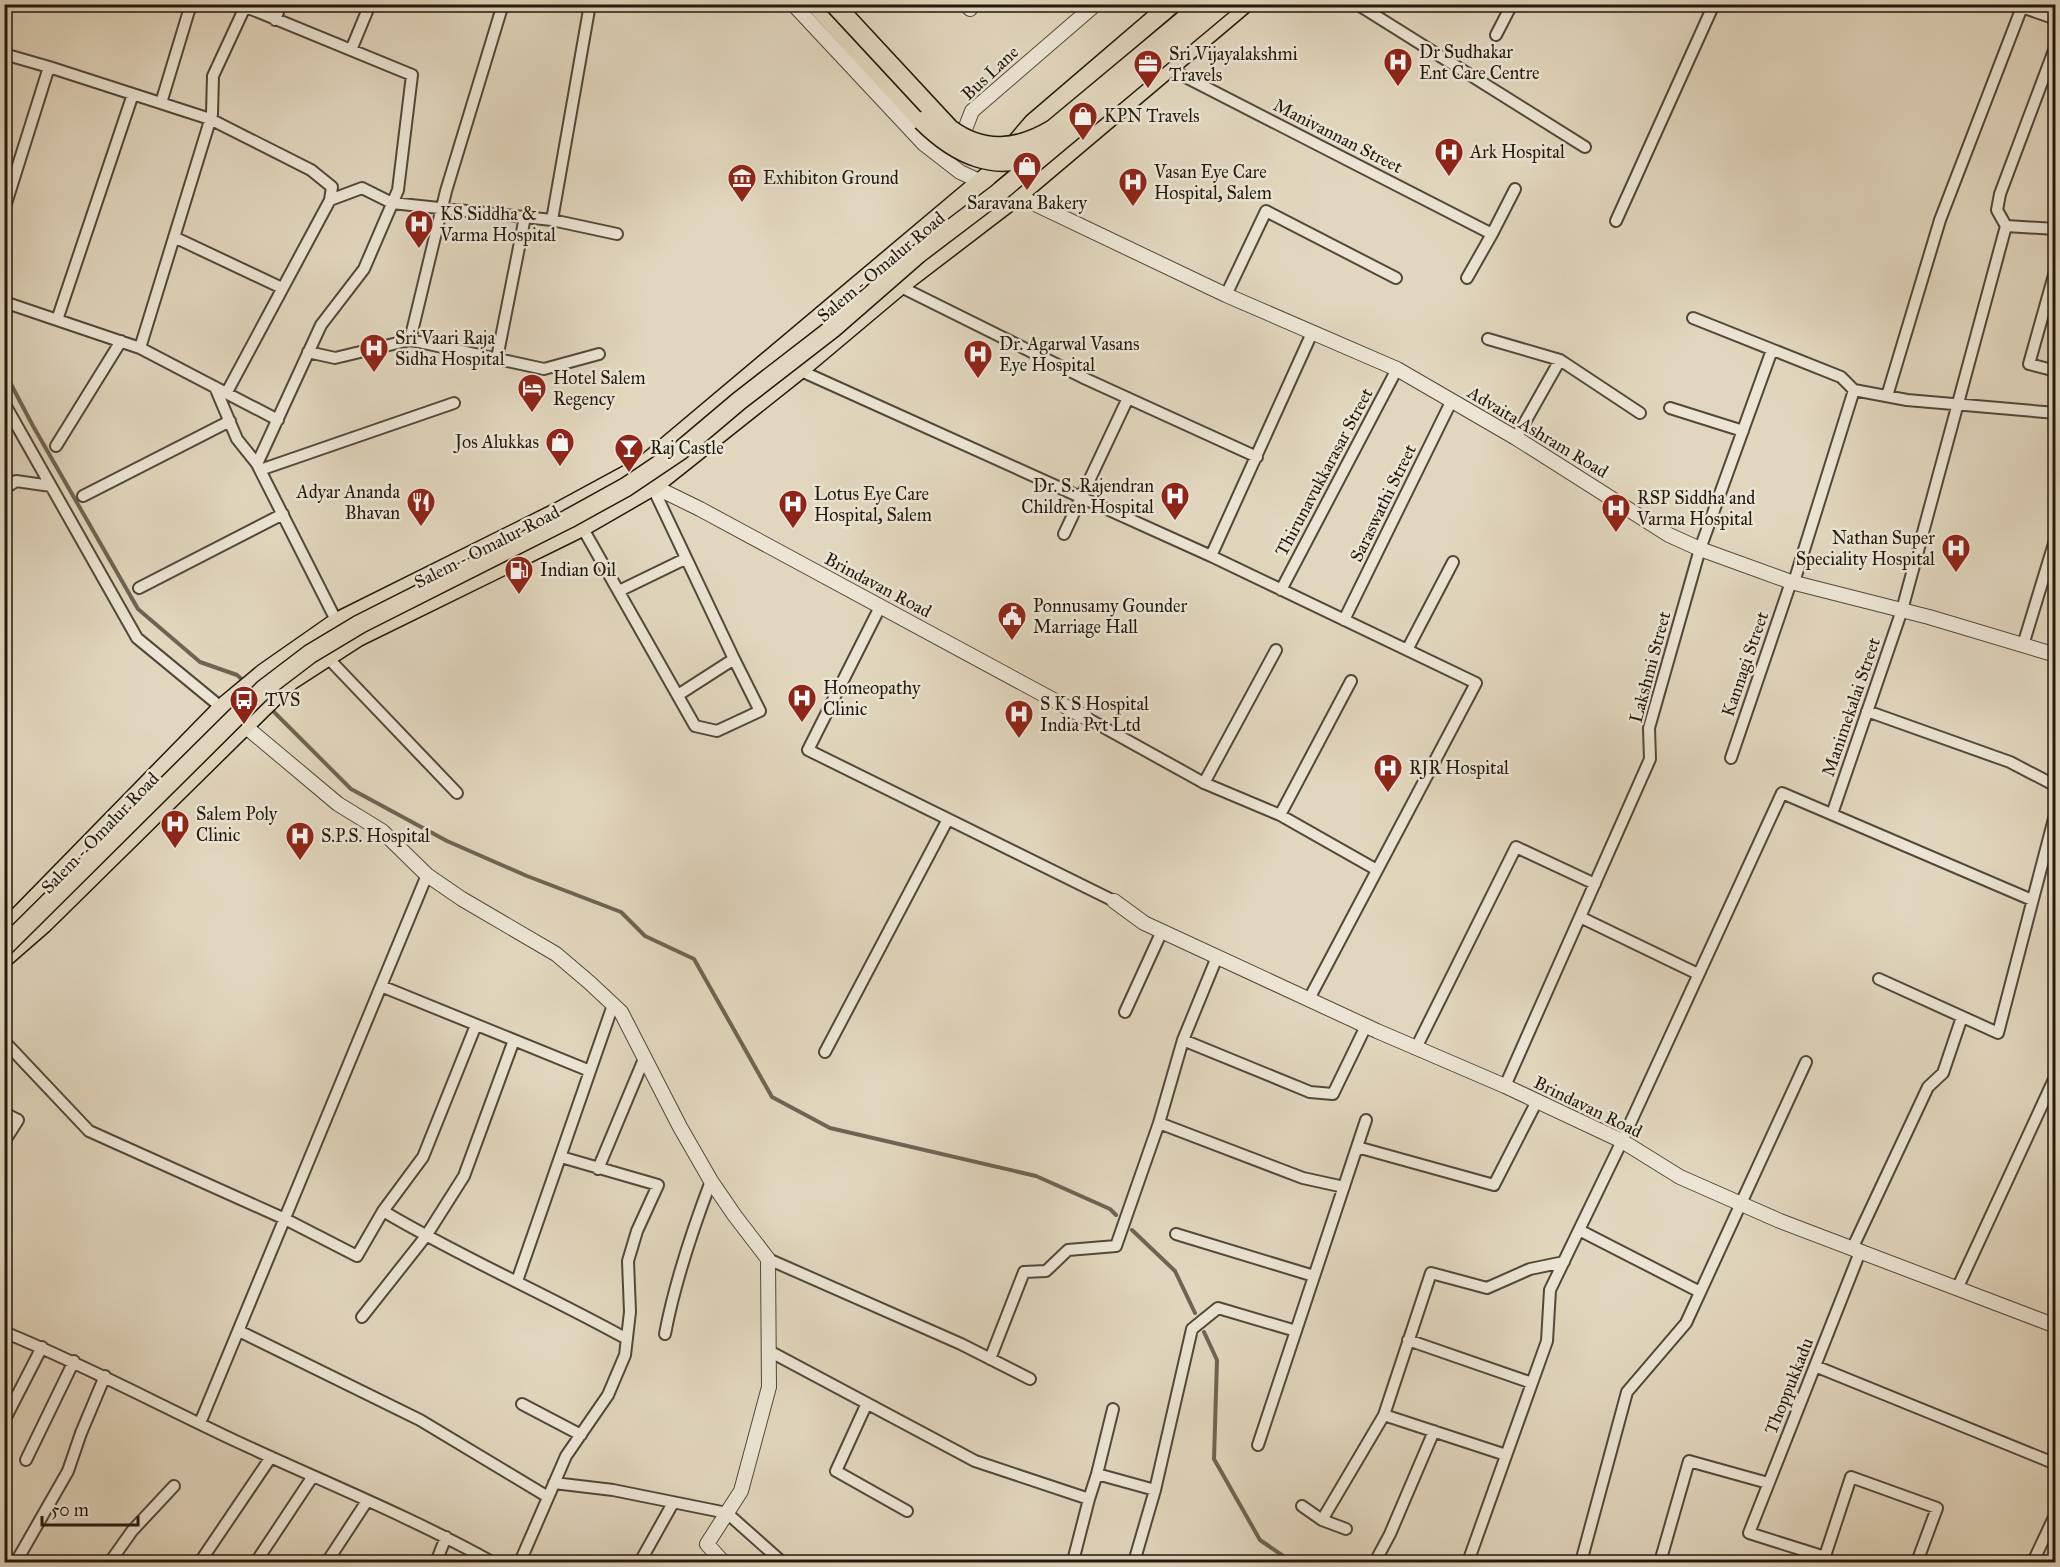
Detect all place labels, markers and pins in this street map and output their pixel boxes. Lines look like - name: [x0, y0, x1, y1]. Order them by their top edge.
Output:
- place label: Dr Sudhakar Ent Care Centre: [1419, 41, 1540, 84]
- place label: Sri Vijayalakshmi Travels: [1169, 43, 1298, 86]
- hospital icon: Dr Sudhakar Ent Care Centre: [1382, 46, 1414, 88]
- office icon: Sri Vijayalakshmi Travels: [1132, 48, 1164, 90]
- shop icon: KPN Travels: [1067, 100, 1099, 142]
- place label: KPN Travels: [1104, 105, 1200, 127]
- hospital icon: Ark Hospital: [1433, 136, 1465, 178]
- place label: Ark Hospital: [1469, 141, 1565, 163]
- shop icon: Saravana Bakery: [1011, 150, 1043, 192]
- place label: Vasan Eye Care Hospital, Salem: [1153, 161, 1272, 204]
- museum icon: Exhibiton Ground: [726, 162, 758, 204]
- hospital icon: Vasan Eye Care Hospital, Salem: [1117, 166, 1149, 208]
- place label: Exhibiton Ground: [763, 167, 899, 189]
- place label: Saravana Bakery: [967, 192, 1088, 214]
- place label: KS Siddha & Varma Hospital: [439, 203, 556, 246]
- hospital icon: KS Siddha & Varma Hospital: [403, 208, 435, 250]
- place label: Sri Vaari Raja Sidha Hospital: [395, 327, 505, 370]
- hospital icon: Sri Vaari Raja Sidha Hospital: [358, 332, 390, 374]
- place label: Dr. Agarwal Vasans Eye Hospital: [999, 333, 1139, 376]
- hospital icon: Dr. Agarwal Vasans Eye Hospital: [962, 338, 994, 380]
- place label: Hotel Salem Regency: [553, 367, 646, 411]
- hotel icon: Hotel Salem Regency: [516, 372, 548, 414]
- shop icon: Jos Alukkas: [544, 426, 576, 468]
- place label: Jos Alukkas: [453, 431, 539, 454]
- bar icon: Raj Castle: [613, 432, 645, 474]
- place label: Raj Castle: [650, 437, 724, 459]
- place label: Dr. S. Rajendran Children Hospital: [1021, 475, 1154, 518]
- hospital icon: Dr. S. Rajendran Children Hospital: [1159, 480, 1191, 522]
- place label: Adyar Ananda Bhavan: [296, 481, 400, 524]
- place label: Lotus Eye Care Hospital, Salem: [814, 483, 932, 526]
- restaurant icon: Adyar Ananda Bhavan: [405, 486, 437, 528]
- place label: RSP Siddha and Varma Hospital: [1636, 487, 1755, 530]
- hospital icon: Lotus Eye Care Hospital, Salem: [777, 488, 809, 530]
- hospital icon: RSP Siddha and Varma Hospital: [1600, 492, 1632, 534]
- place label: Nathan Super Speciality Hospital: [1796, 527, 1935, 570]
- hospital icon: Nathan Super Speciality Hospital: [1940, 532, 1972, 574]
- fuel station icon: Indian Oil: [503, 554, 535, 596]
- place label: Indian Oil: [540, 559, 616, 581]
- place label: Ponnusamy Gounder Marriage Hall: [1033, 595, 1188, 639]
- public building icon: Ponnusamy Gounder Marriage Hall: [996, 600, 1028, 642]
- place label: Homeopathy Clinic: [823, 677, 921, 720]
- hospital icon: Homeopathy Clinic: [786, 682, 818, 724]
- bus stop icon: TVS: [228, 684, 260, 726]
- place label: TVS: [265, 689, 300, 711]
- place label: S K S Hospital India Pvt Ltd: [1040, 693, 1149, 736]
- hospital icon: S K S Hospital India Pvt Ltd: [1003, 698, 1035, 740]
- hospital icon: RJR Hospital: [1372, 752, 1404, 794]
- place label: RJR Hospital: [1409, 757, 1509, 780]
- place label: Salem Poly Clinic: [196, 803, 278, 846]
- hospital icon: Salem Poly Clinic: [159, 808, 191, 850]
- hospital icon: S.P.S. Hospital: [284, 820, 316, 862]
- place label: S.P.S. Hospital: [321, 825, 430, 847]

